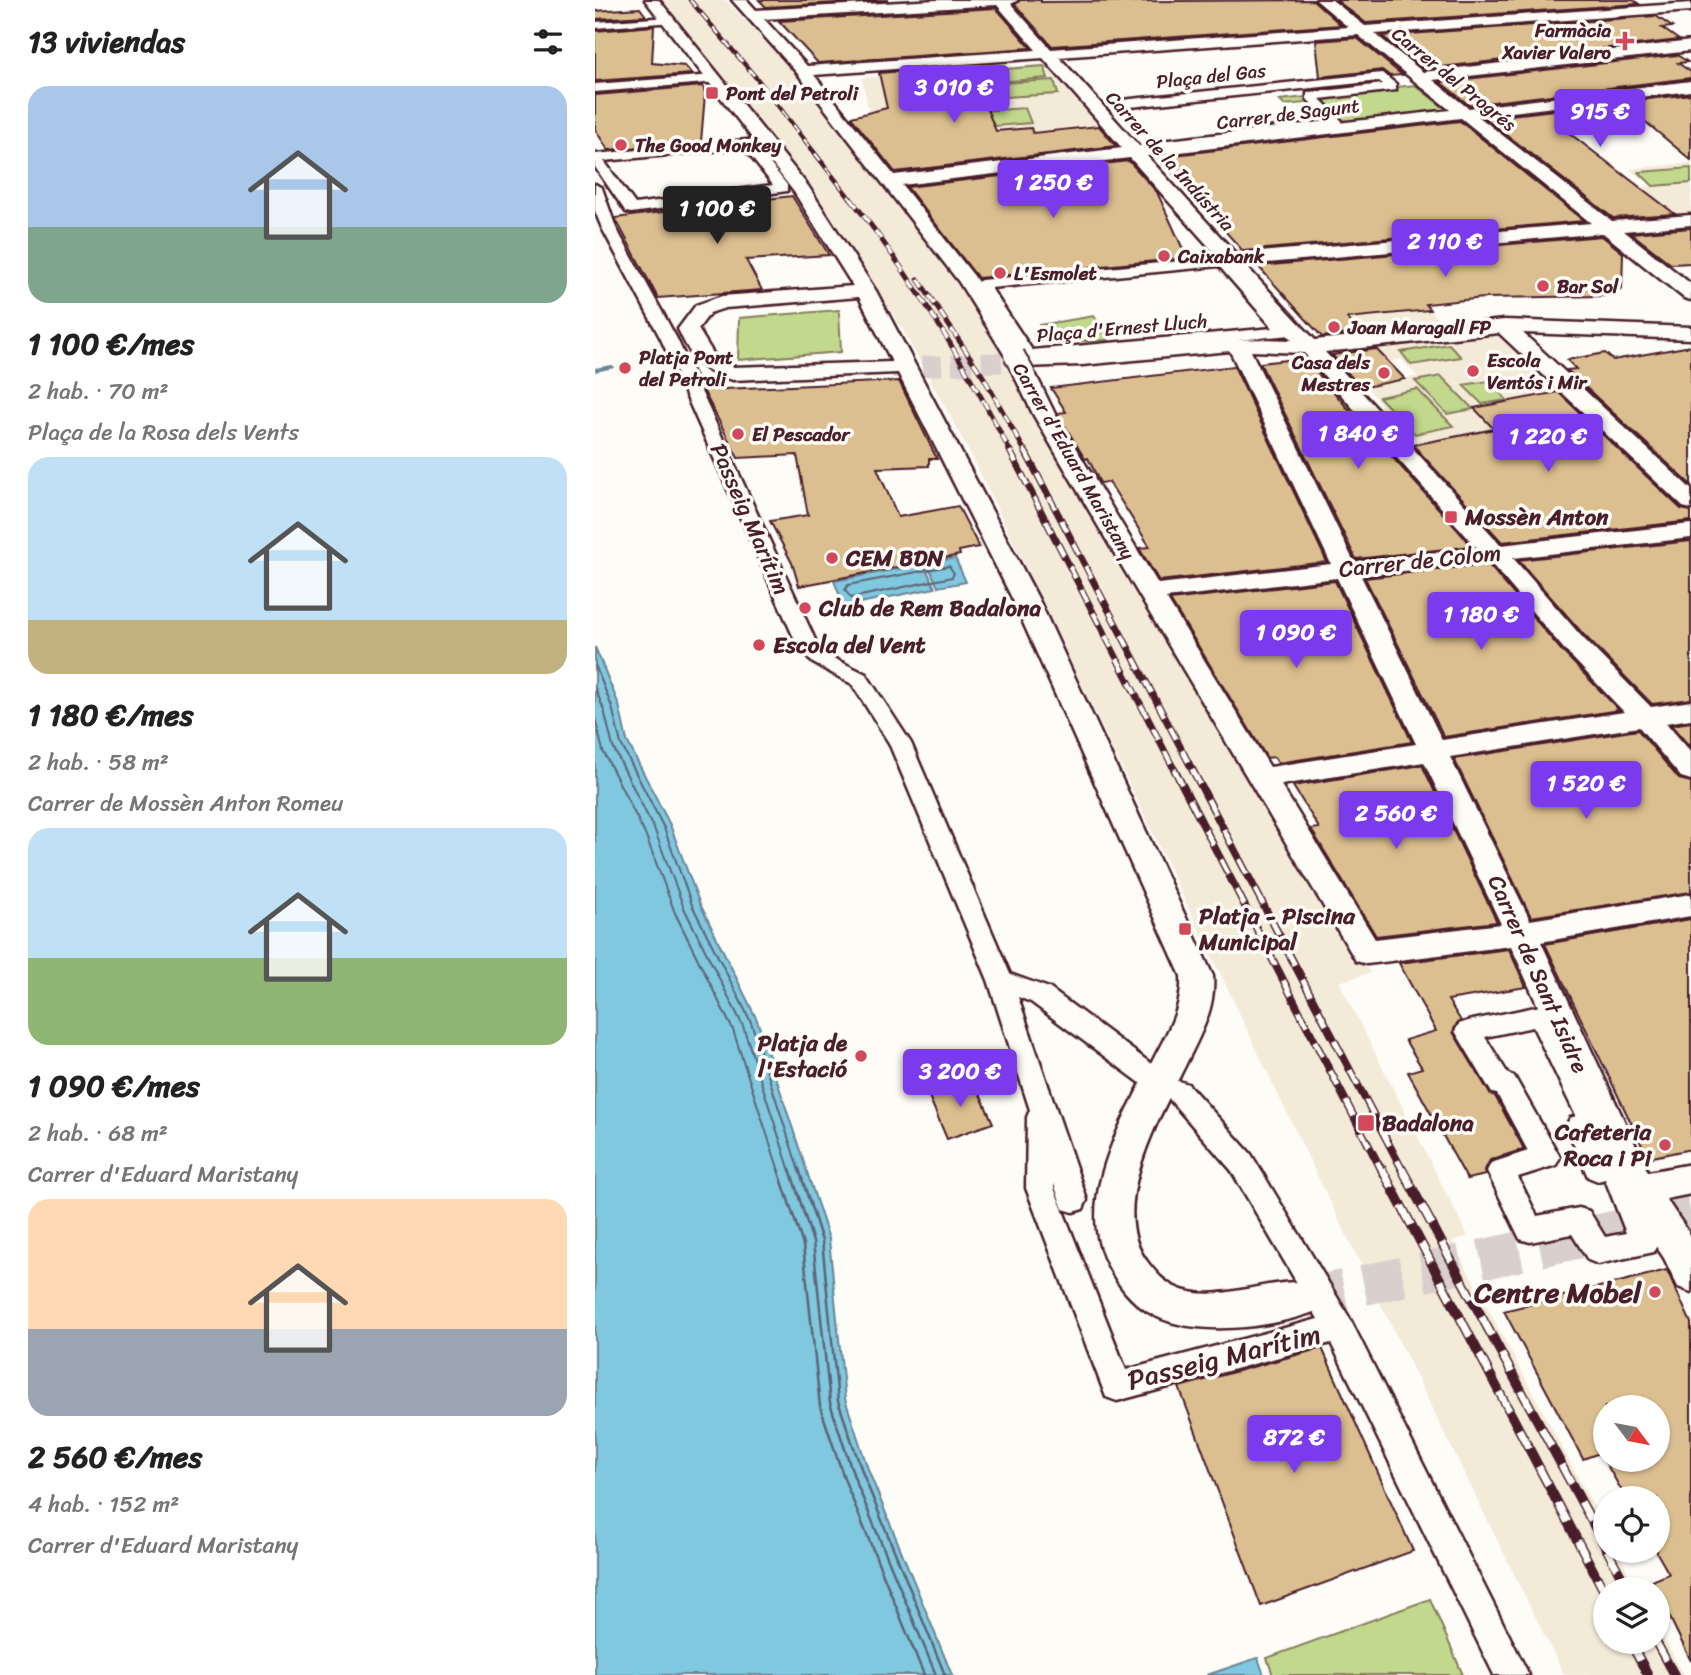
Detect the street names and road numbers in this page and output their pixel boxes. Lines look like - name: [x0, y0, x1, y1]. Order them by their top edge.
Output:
- street label: Carrer del Progrés: [1384, 18, 1524, 140]
- street label: Plaça del Gas: [1155, 54, 1268, 98]
- street label: Carrer de la Indústria: [1097, 83, 1243, 239]
- street label: Carrer de Sagunt: [1215, 89, 1361, 139]
- street label: Plaça d'Ernest Lluch: [1035, 304, 1209, 352]
- street label: Carrer d'Eduard Maristany: [1004, 356, 1144, 566]
- street label: Passeig Marítim: [698, 436, 802, 602]
- street label: Carrer de Colom: [1337, 532, 1503, 590]
- street label: Carrer de Sant Isidre: [1476, 868, 1600, 1080]
- street label: Passeig Marítim: [1122, 1309, 1326, 1405]

